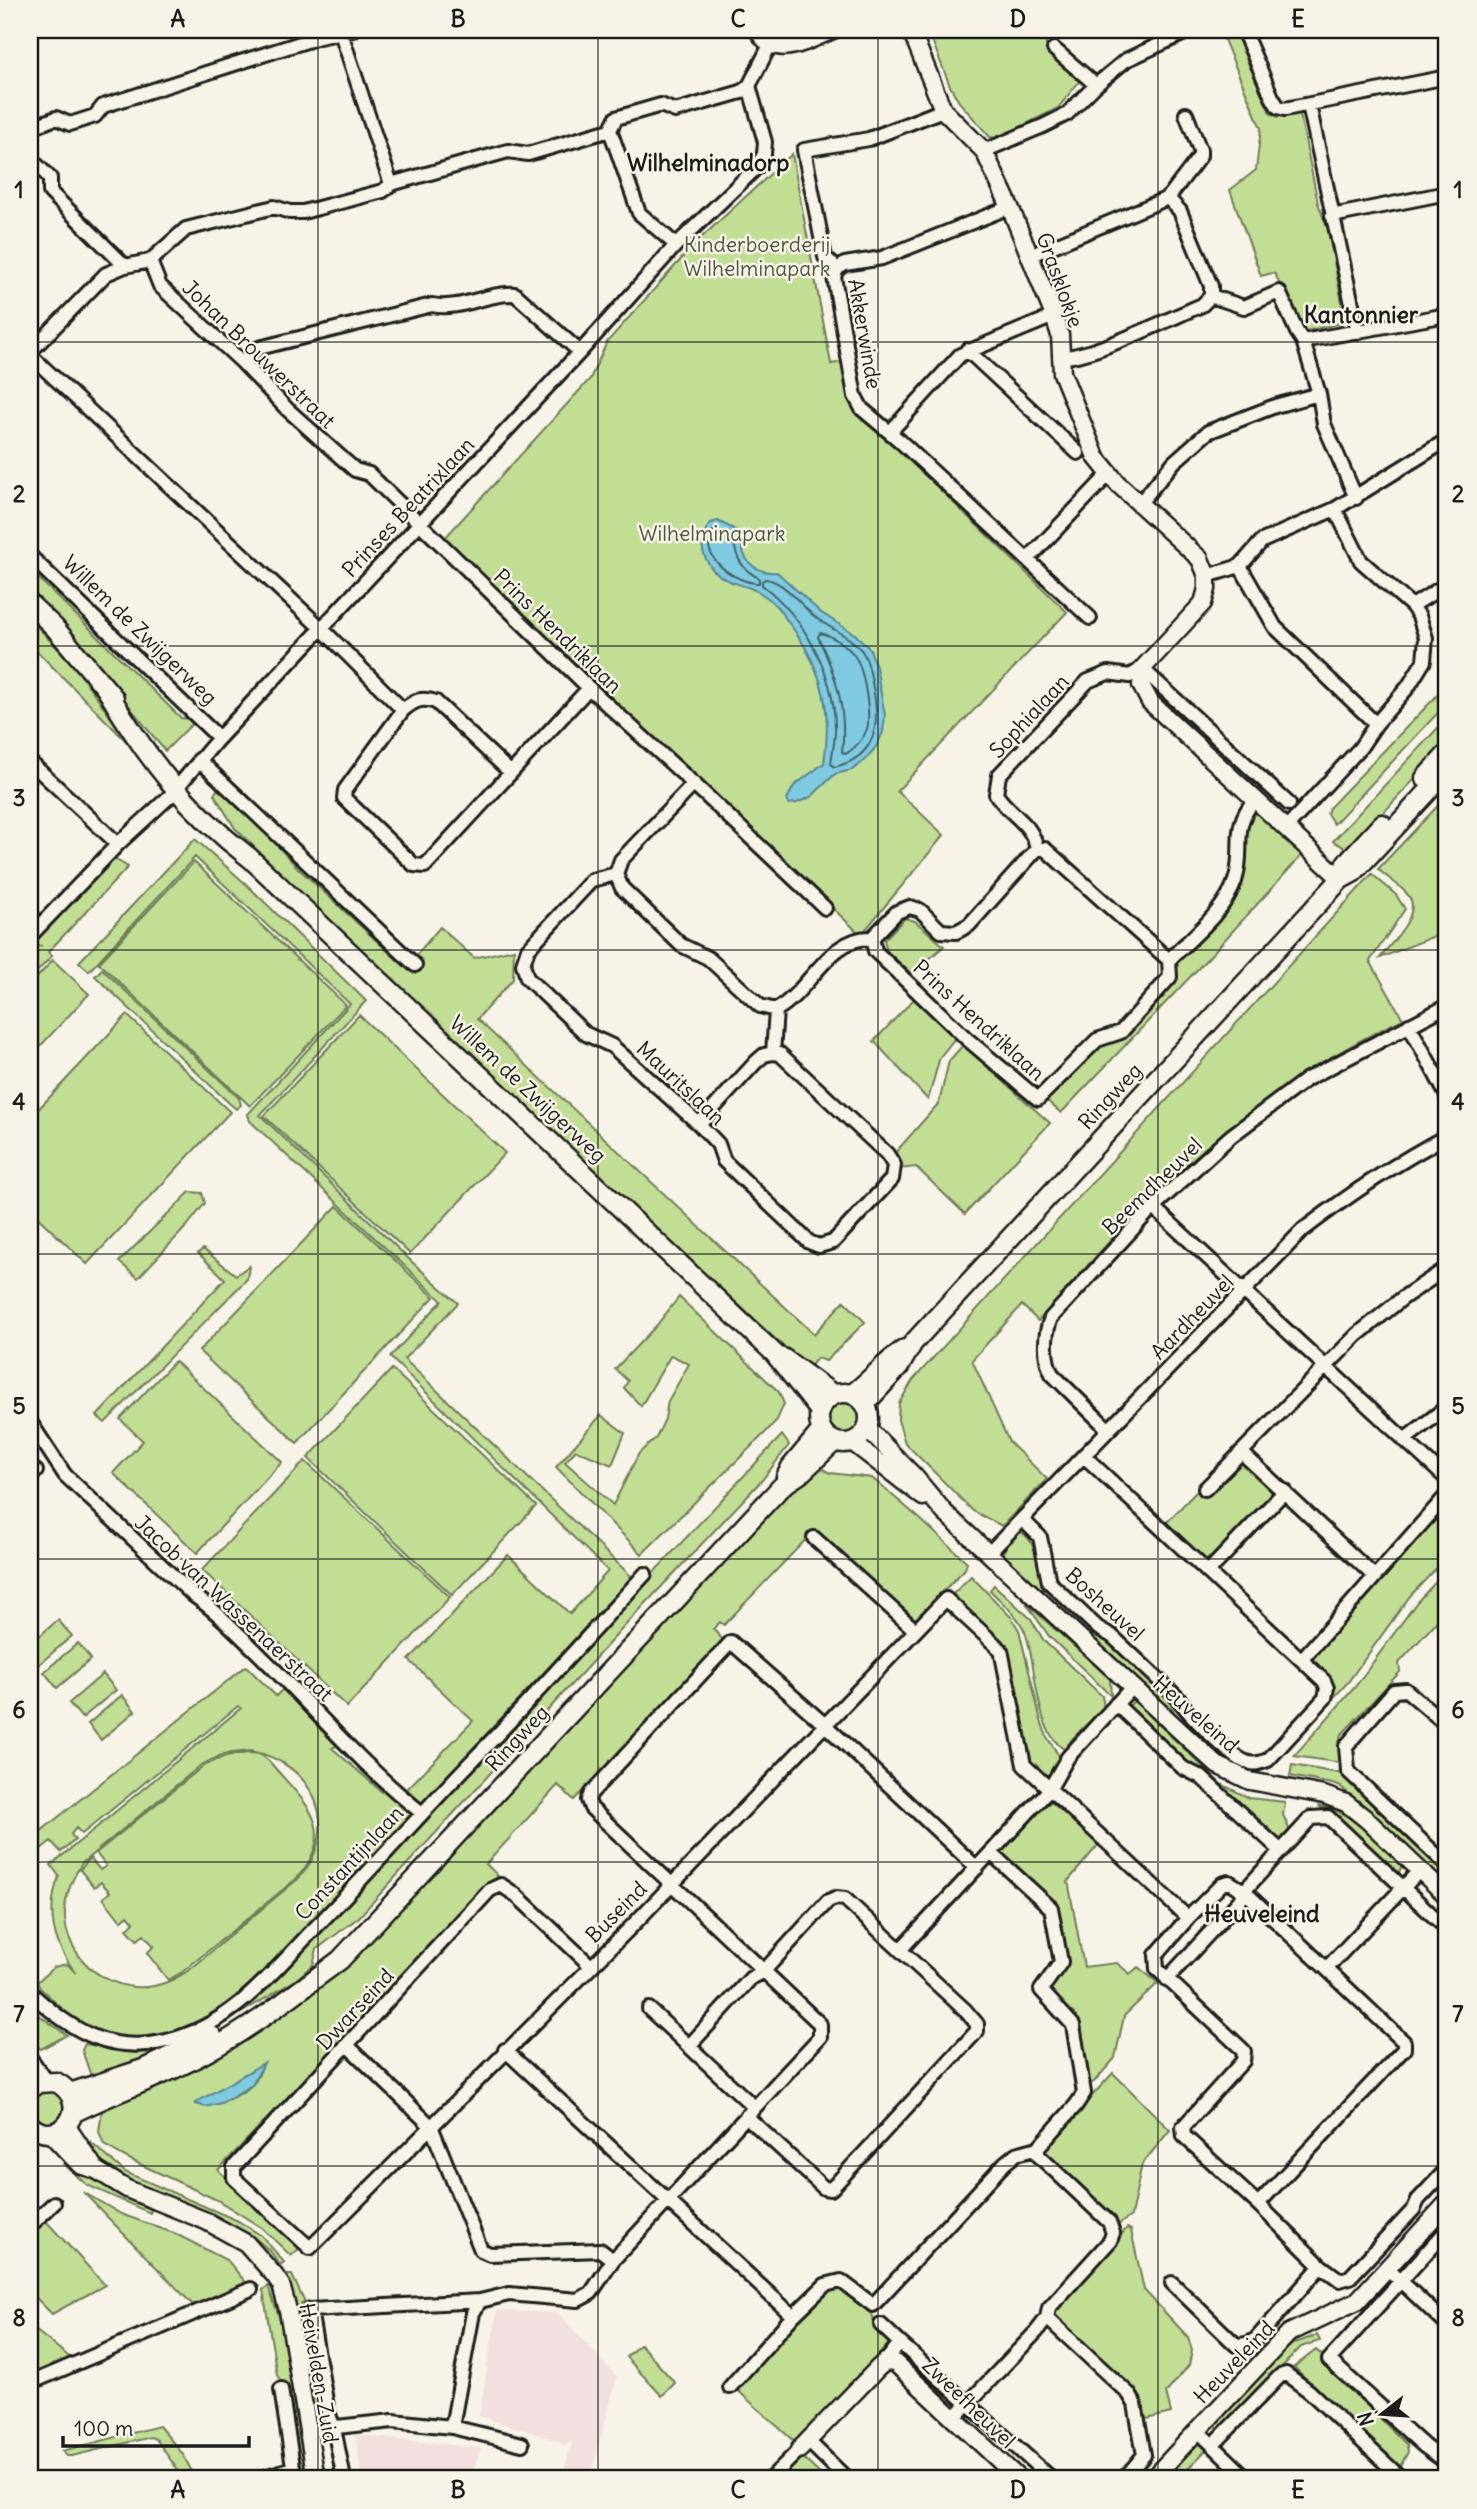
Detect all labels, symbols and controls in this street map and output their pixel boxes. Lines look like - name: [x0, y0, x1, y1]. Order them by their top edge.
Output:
- text: A: [171, 4, 186, 33]
- text: B: [450, 4, 466, 33]
- text: C: [730, 4, 746, 33]
- text: D: [1010, 4, 1026, 33]
- text: E: [1291, 4, 1305, 33]
- district label: Wilhelminadorp: [627, 148, 789, 177]
- text: 1: [14, 175, 24, 204]
- text: 1: [1453, 175, 1463, 204]
- street label: Grasklokje: [1030, 229, 1090, 331]
- park label: Kinderboerderij Wilhelminapark: [683, 231, 831, 282]
- street label: Johan Brouwerstraat: [177, 274, 341, 434]
- street label: Akkerwinde: [842, 277, 888, 391]
- district label: Kantonnier: [1304, 300, 1419, 329]
- street label: Prinses Beatrixlaan: [336, 431, 480, 583]
- text: 2: [13, 479, 26, 508]
- text: 2: [1452, 479, 1465, 508]
- park label: Wilhelminapark: [638, 520, 786, 547]
- street label: Willem de Zwijgerweg: [57, 549, 223, 711]
- street label: Prins Hendriklaan: [488, 563, 628, 699]
- street label: Sophialaan: [983, 668, 1075, 764]
- text: 3: [12, 783, 26, 812]
- text: 3: [1451, 783, 1465, 812]
- street label: Prins Hendriklaan: [908, 954, 1050, 1086]
- street label: Willem de Zwijgerweg: [444, 1009, 612, 1169]
- street label: Mauritslaan: [631, 1035, 731, 1131]
- street label: Ringweg: [1072, 1057, 1148, 1135]
- text: 4: [12, 1087, 26, 1116]
- text: 4: [1451, 1087, 1465, 1116]
- street label: Beemdheuvel: [1096, 1131, 1208, 1241]
- street label: Aardheuvel: [1145, 1269, 1239, 1365]
- text: 5: [12, 1391, 26, 1420]
- text: 5: [1451, 1391, 1465, 1420]
- street label: Jacob van Wassenaerstraat: [129, 1509, 339, 1707]
- street label: Bosheuvel: [1060, 1562, 1150, 1646]
- street label: Heuveleind: [1147, 1669, 1245, 1759]
- text: 6: [12, 1695, 26, 1724]
- text: 6: [1451, 1695, 1465, 1724]
- street label: Ringweg: [479, 1699, 555, 1777]
- street label: Constantijnlaan: [289, 1800, 409, 1926]
- street label: Buseind: [580, 1876, 652, 1948]
- district label: Heuveleind: [1204, 1899, 1320, 1928]
- street label: Dwarseind: [310, 1962, 400, 2056]
- text: 7: [13, 1999, 25, 2028]
- text: 7: [1452, 1999, 1464, 2028]
- street label: Heivelden-Zuid: [293, 2301, 345, 2445]
- text: 8: [12, 2303, 26, 2332]
- text: 8: [1451, 2303, 1465, 2332]
- street label: Heuveleind: [1188, 2315, 1280, 2409]
- street label: Zweefheuvel: [917, 2352, 1021, 2454]
- north arrow: [1348, 2380, 1418, 2450]
- scale bar: [63, 2404, 248, 2448]
- text: N: [1352, 2409, 1379, 2429]
- text: 100 m: [74, 2415, 133, 2442]
- text: A: [171, 2475, 186, 2504]
- text: B: [450, 2475, 466, 2504]
- text: C: [730, 2475, 746, 2504]
- text: D: [1010, 2475, 1026, 2504]
- text: E: [1291, 2475, 1305, 2504]

